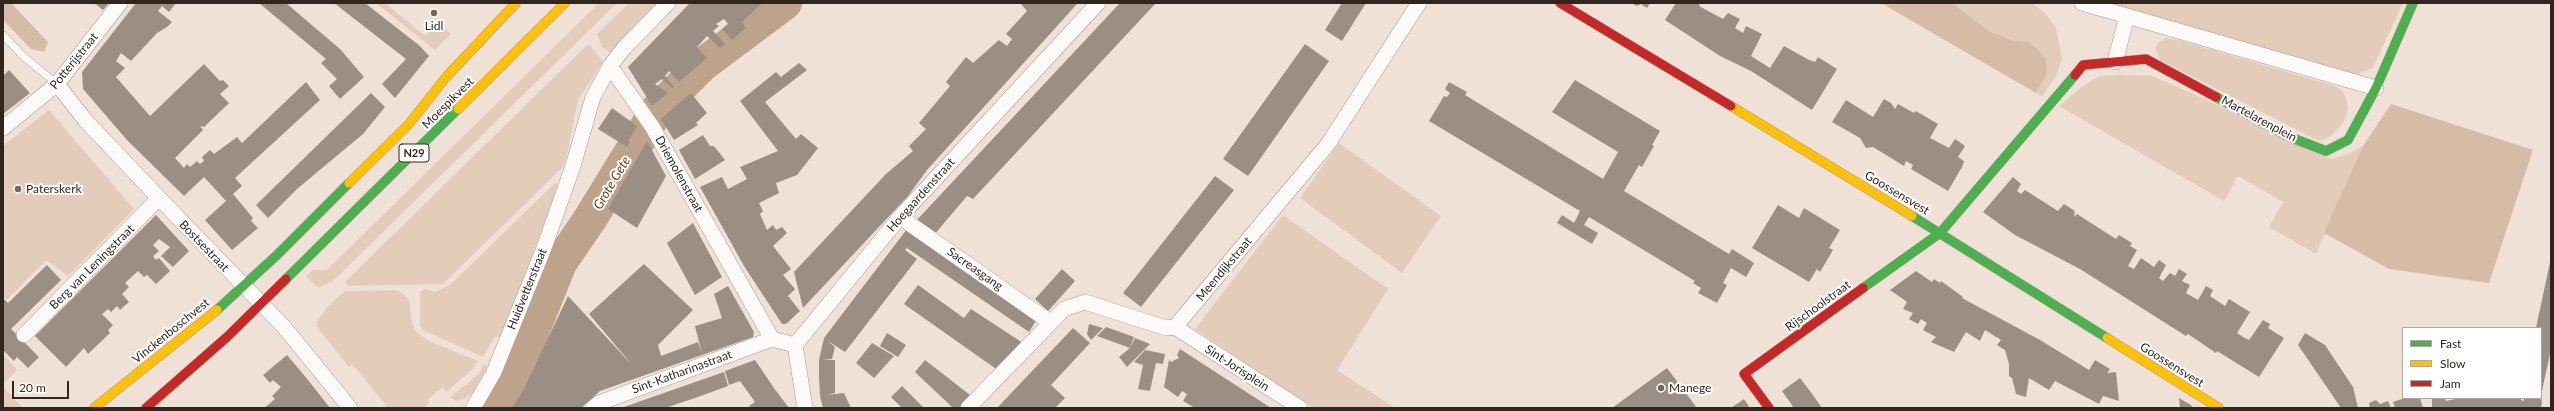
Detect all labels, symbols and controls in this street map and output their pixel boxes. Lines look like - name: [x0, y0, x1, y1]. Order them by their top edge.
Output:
- marker: Lidl: [429, 8, 439, 18]
- place label: Lidl: [425, 19, 443, 33]
- street label: Potterijstraat: [47, 30, 101, 92]
- street label: Moespikvest: [419, 74, 477, 132]
- street label: Martelarenplein: [2219, 93, 2299, 145]
- street label: Driemolenstraat: [652, 133, 706, 215]
- road number: N29: [399, 144, 429, 162]
- water label: Grote Gete: [590, 154, 634, 212]
- street label: Hoegaardenstraat: [884, 155, 958, 235]
- street label: Goossensvest: [1862, 168, 1932, 218]
- place label: Paterskerk: [26, 182, 82, 196]
- marker: Paterskerk: [13, 184, 23, 194]
- street label: Bostsestraat: [176, 217, 232, 275]
- street label: Berg van Leningstraat: [47, 222, 137, 312]
- street label: Meendijkstraat: [1193, 234, 1255, 304]
- street label: Sacreasgang: [944, 245, 1006, 293]
- street label: Huidvetterstraat: [504, 246, 550, 332]
- street label: Rijschoolstraat: [1783, 277, 1853, 335]
- street label: Vinckenboschvest: [130, 295, 212, 367]
- legend: [2402, 327, 2542, 399]
- text: Fast: [2440, 336, 2461, 351]
- street label: Goossensvest: [2137, 340, 2207, 390]
- street label: Sint-Jorisplein: [1202, 342, 1272, 394]
- street label: Sint-Katharinastraat: [630, 347, 734, 397]
- text: Slow: [2440, 356, 2465, 371]
- scale bar: [14, 373, 71, 399]
- text: Jam: [2440, 376, 2461, 391]
- text: 20 m: [19, 380, 46, 395]
- place label: Manege: [1669, 381, 1711, 395]
- marker: Manege: [1656, 383, 1666, 393]

